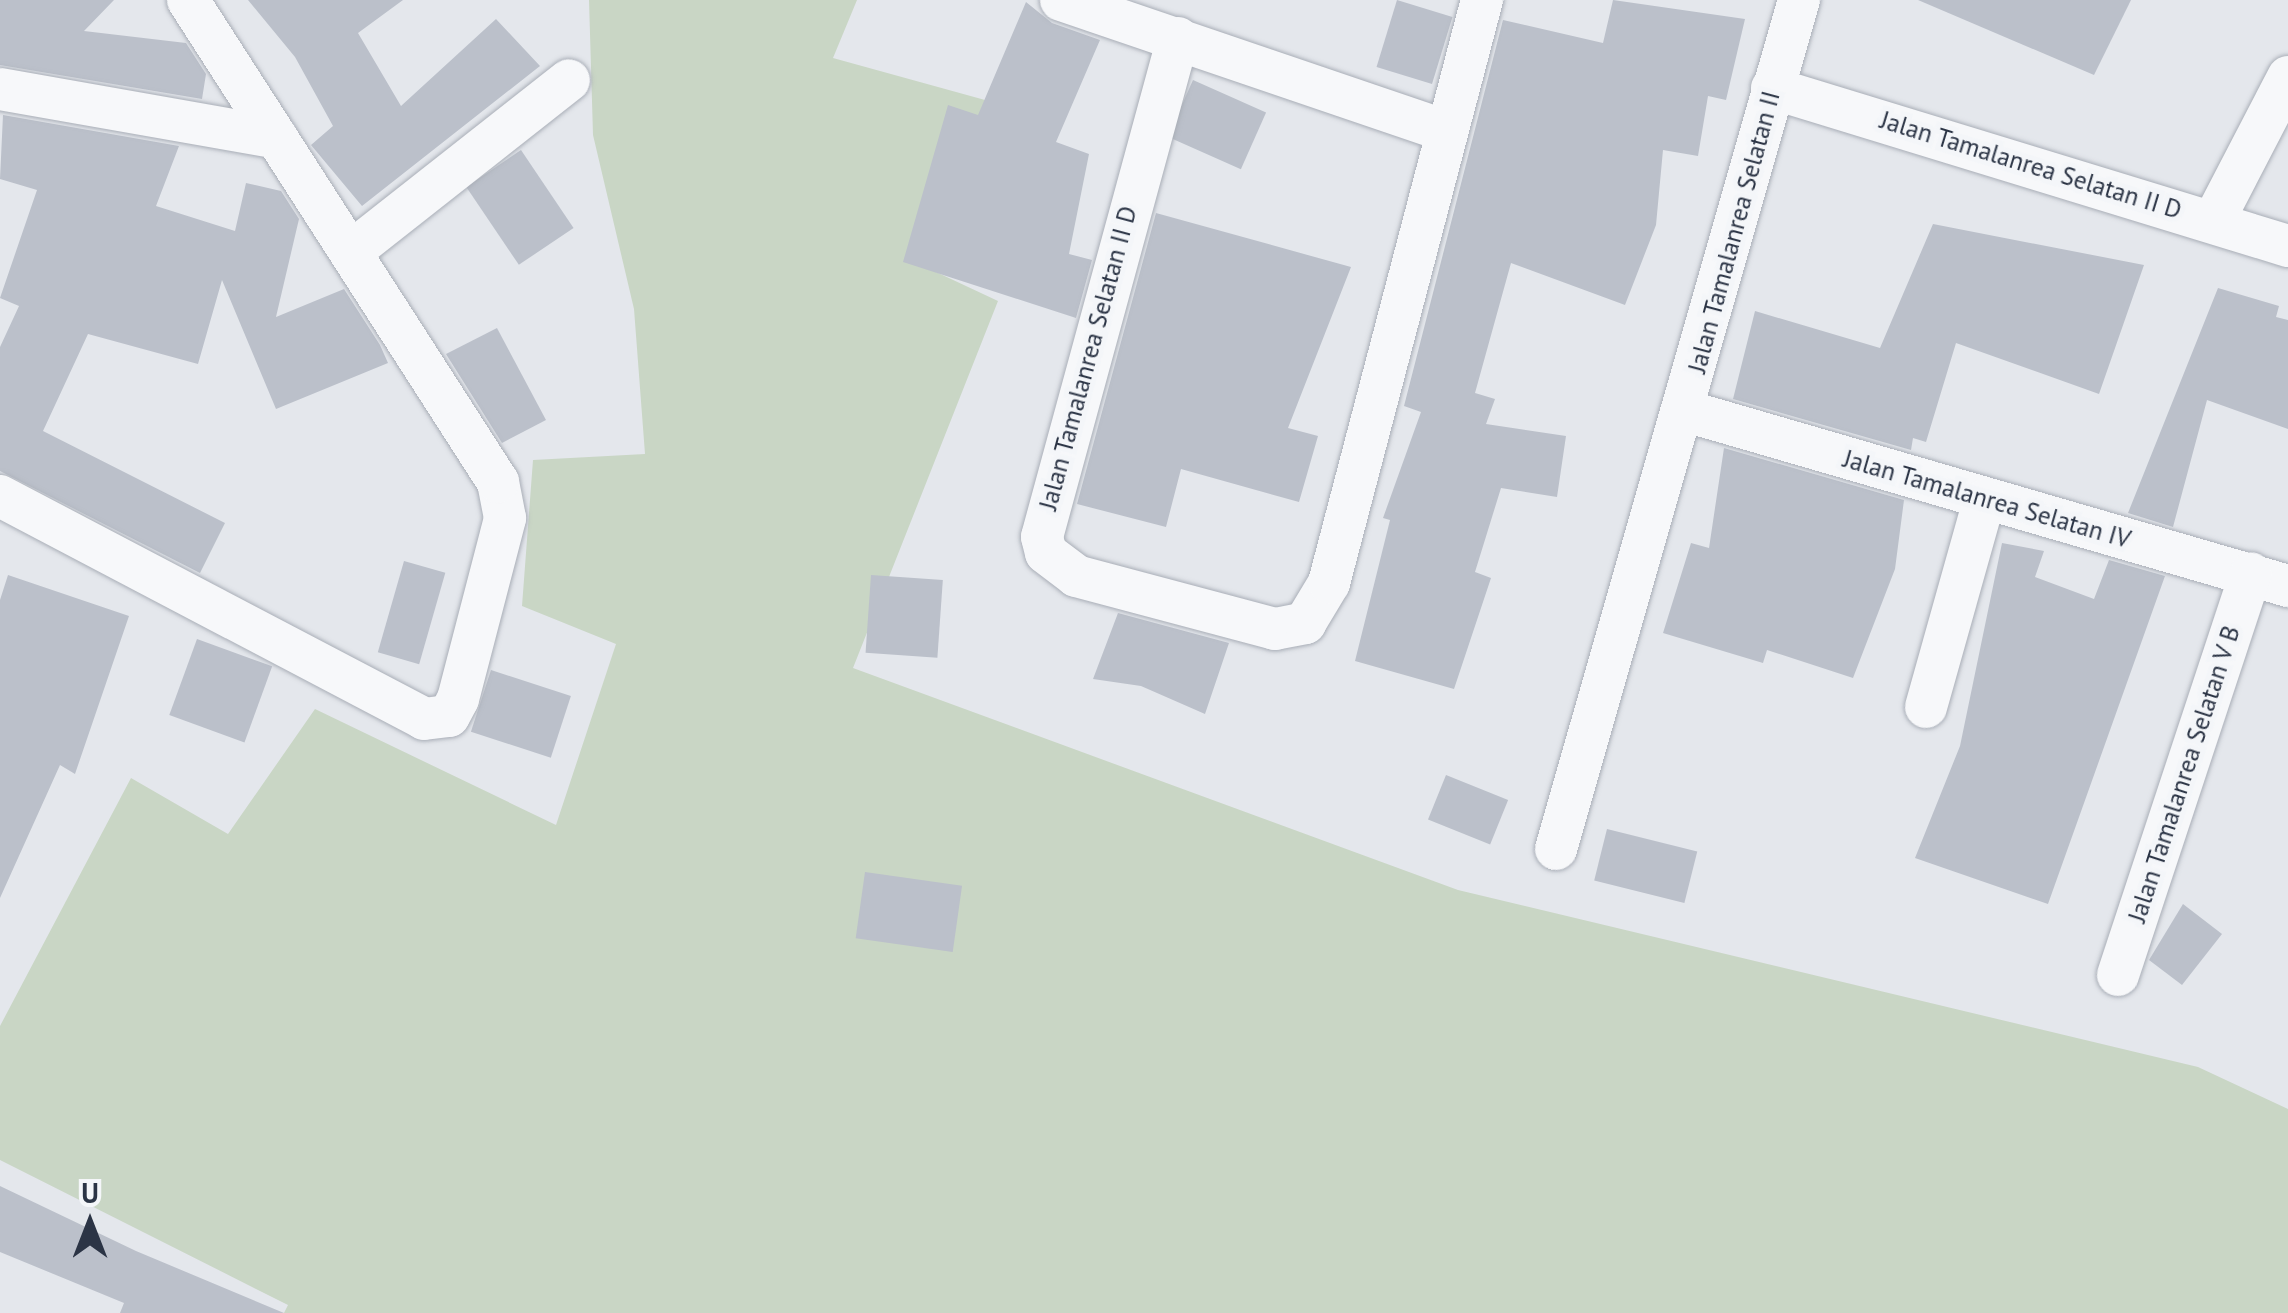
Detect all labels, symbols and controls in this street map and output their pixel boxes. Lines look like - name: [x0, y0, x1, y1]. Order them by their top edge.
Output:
- street label: Jalan Tamalanrea Selatan II: [1682, 87, 1786, 377]
- street label: Jalan Tamalanrea Selatan II D: [1876, 105, 2186, 225]
- street label: Jalan Tamalanrea Selatan II D: [1033, 202, 1143, 514]
- street label: Jalan Tamalanrea Selatan IV: [1840, 443, 2134, 555]
- street label: Jalan Tamalanrea Selatan V B: [2122, 621, 2246, 927]
- north arrow: [40, 1173, 140, 1273]
- text: U: [81, 1174, 99, 1211]

